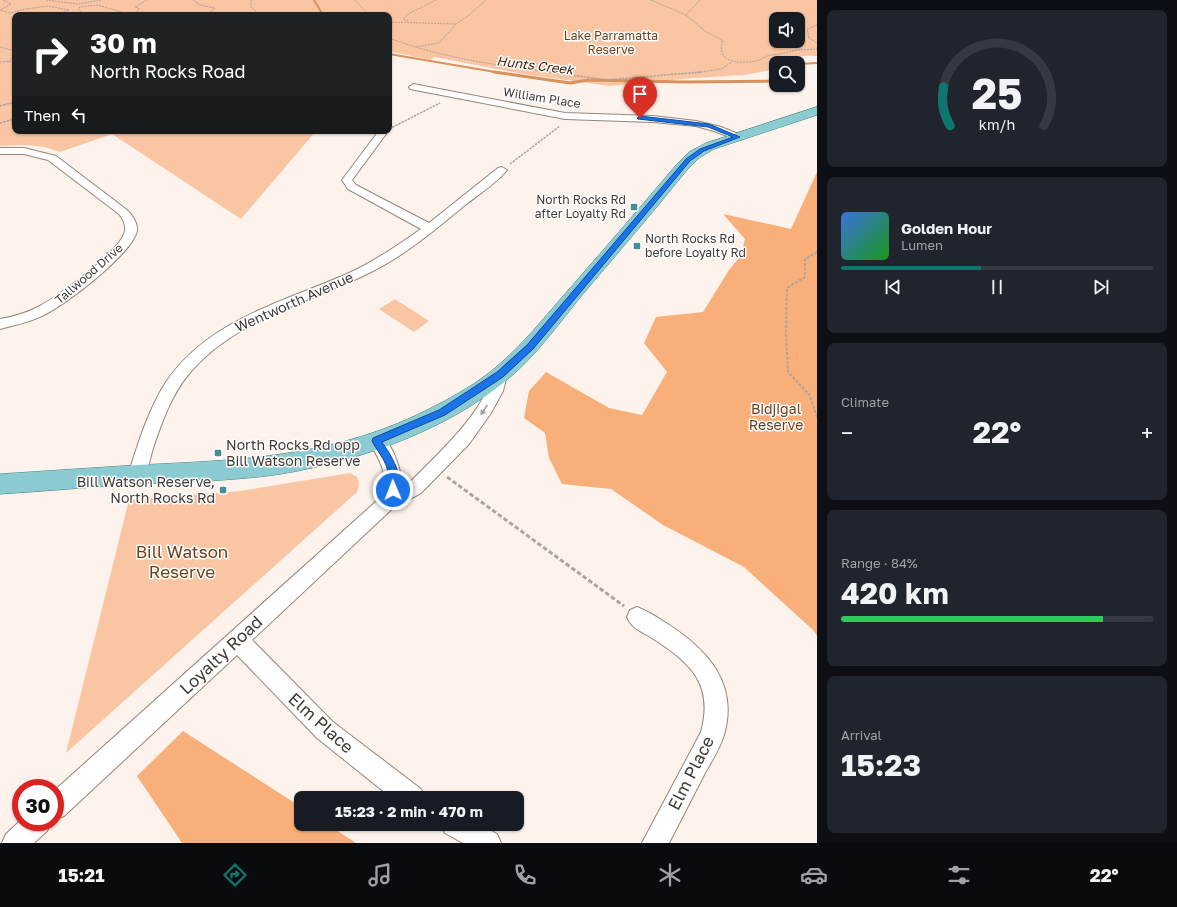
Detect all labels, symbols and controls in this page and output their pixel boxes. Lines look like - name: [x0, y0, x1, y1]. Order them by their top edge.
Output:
- map controls: [769, 12, 805, 92]
- button: sound: [769, 12, 805, 48]
- text: 30 m: [90, 26, 157, 59]
- icon: right: [24, 28, 76, 80]
- park label: Lake Parramatta Reserve: [564, 28, 658, 57]
- water label: Hunts Creek: [496, 52, 576, 78]
- button: search: [769, 56, 805, 92]
- text: North Rocks Road: [90, 60, 246, 82]
- text: 25: [972, 68, 1022, 118]
- pin: [623, 77, 657, 118]
- icon: arrive: [629, 83, 651, 105]
- street label: William Place: [502, 84, 582, 111]
- icon: left: [68, 104, 90, 126]
- text: Then: [24, 106, 60, 124]
- text: km/h: [979, 116, 1015, 133]
- place label: North Rocks Rd after Loyalty Rd: [535, 192, 626, 221]
- marker: North Rocks Rd after Loyalty Rd: [629, 202, 639, 212]
- text: Golden Hour: [901, 219, 992, 237]
- place label: North Rocks Rd before Loyalty Rd: [645, 231, 746, 260]
- text: Lumen: [901, 237, 943, 253]
- street label: Tallwood Drive: [52, 240, 126, 307]
- marker: North Rocks Rd before Loyalty Rd: [632, 241, 642, 251]
- street label: Wentworth Avenue: [232, 268, 356, 335]
- icon: previous: [882, 276, 904, 298]
- icon: pause: [986, 276, 1008, 298]
- icon: next: [1090, 276, 1112, 298]
- text: Climate: [841, 394, 889, 410]
- park label: Bidjigal Reserve: [749, 400, 803, 433]
- one-way arrow: [480, 404, 488, 415]
- text: 22°: [973, 414, 1021, 450]
- text: −: [841, 419, 853, 446]
- text: +: [1141, 419, 1153, 446]
- place label: North Rocks Rd opp Bill Watson Reserve: [226, 436, 360, 469]
- marker: North Rocks Rd opp Bill Watson Reserve: [213, 448, 223, 458]
- position arrow: [372, 469, 414, 511]
- place label: Bill Watson Reserve, North Rocks Rd: [77, 473, 215, 506]
- marker: Bill Watson Reserve, North Rocks Rd: [218, 485, 228, 495]
- park label: Bill Watson Reserve: [136, 541, 228, 582]
- text: Range · 84%: [841, 555, 918, 571]
- text: 420 km: [841, 575, 949, 611]
- street label: Loyalty Road: [175, 611, 266, 698]
- street label: Elm Place: [284, 688, 358, 757]
- text: Arrival: [841, 727, 882, 743]
- street label: Elm Place: [663, 732, 718, 813]
- text: 15:23: [841, 747, 921, 783]
- speed limit sign: 30: [12, 779, 64, 831]
- text: 15:23 · 2 min · 470 m: [335, 802, 483, 820]
- icon: directions: [221, 861, 249, 889]
- icon: music: [366, 861, 394, 889]
- icon: phone: [511, 861, 539, 889]
- icon: climate: [656, 861, 684, 889]
- icon: car: [800, 861, 828, 889]
- icon: filters: [945, 861, 973, 889]
- text: 15:21: [58, 864, 105, 886]
- text: 22°: [1090, 864, 1119, 886]

